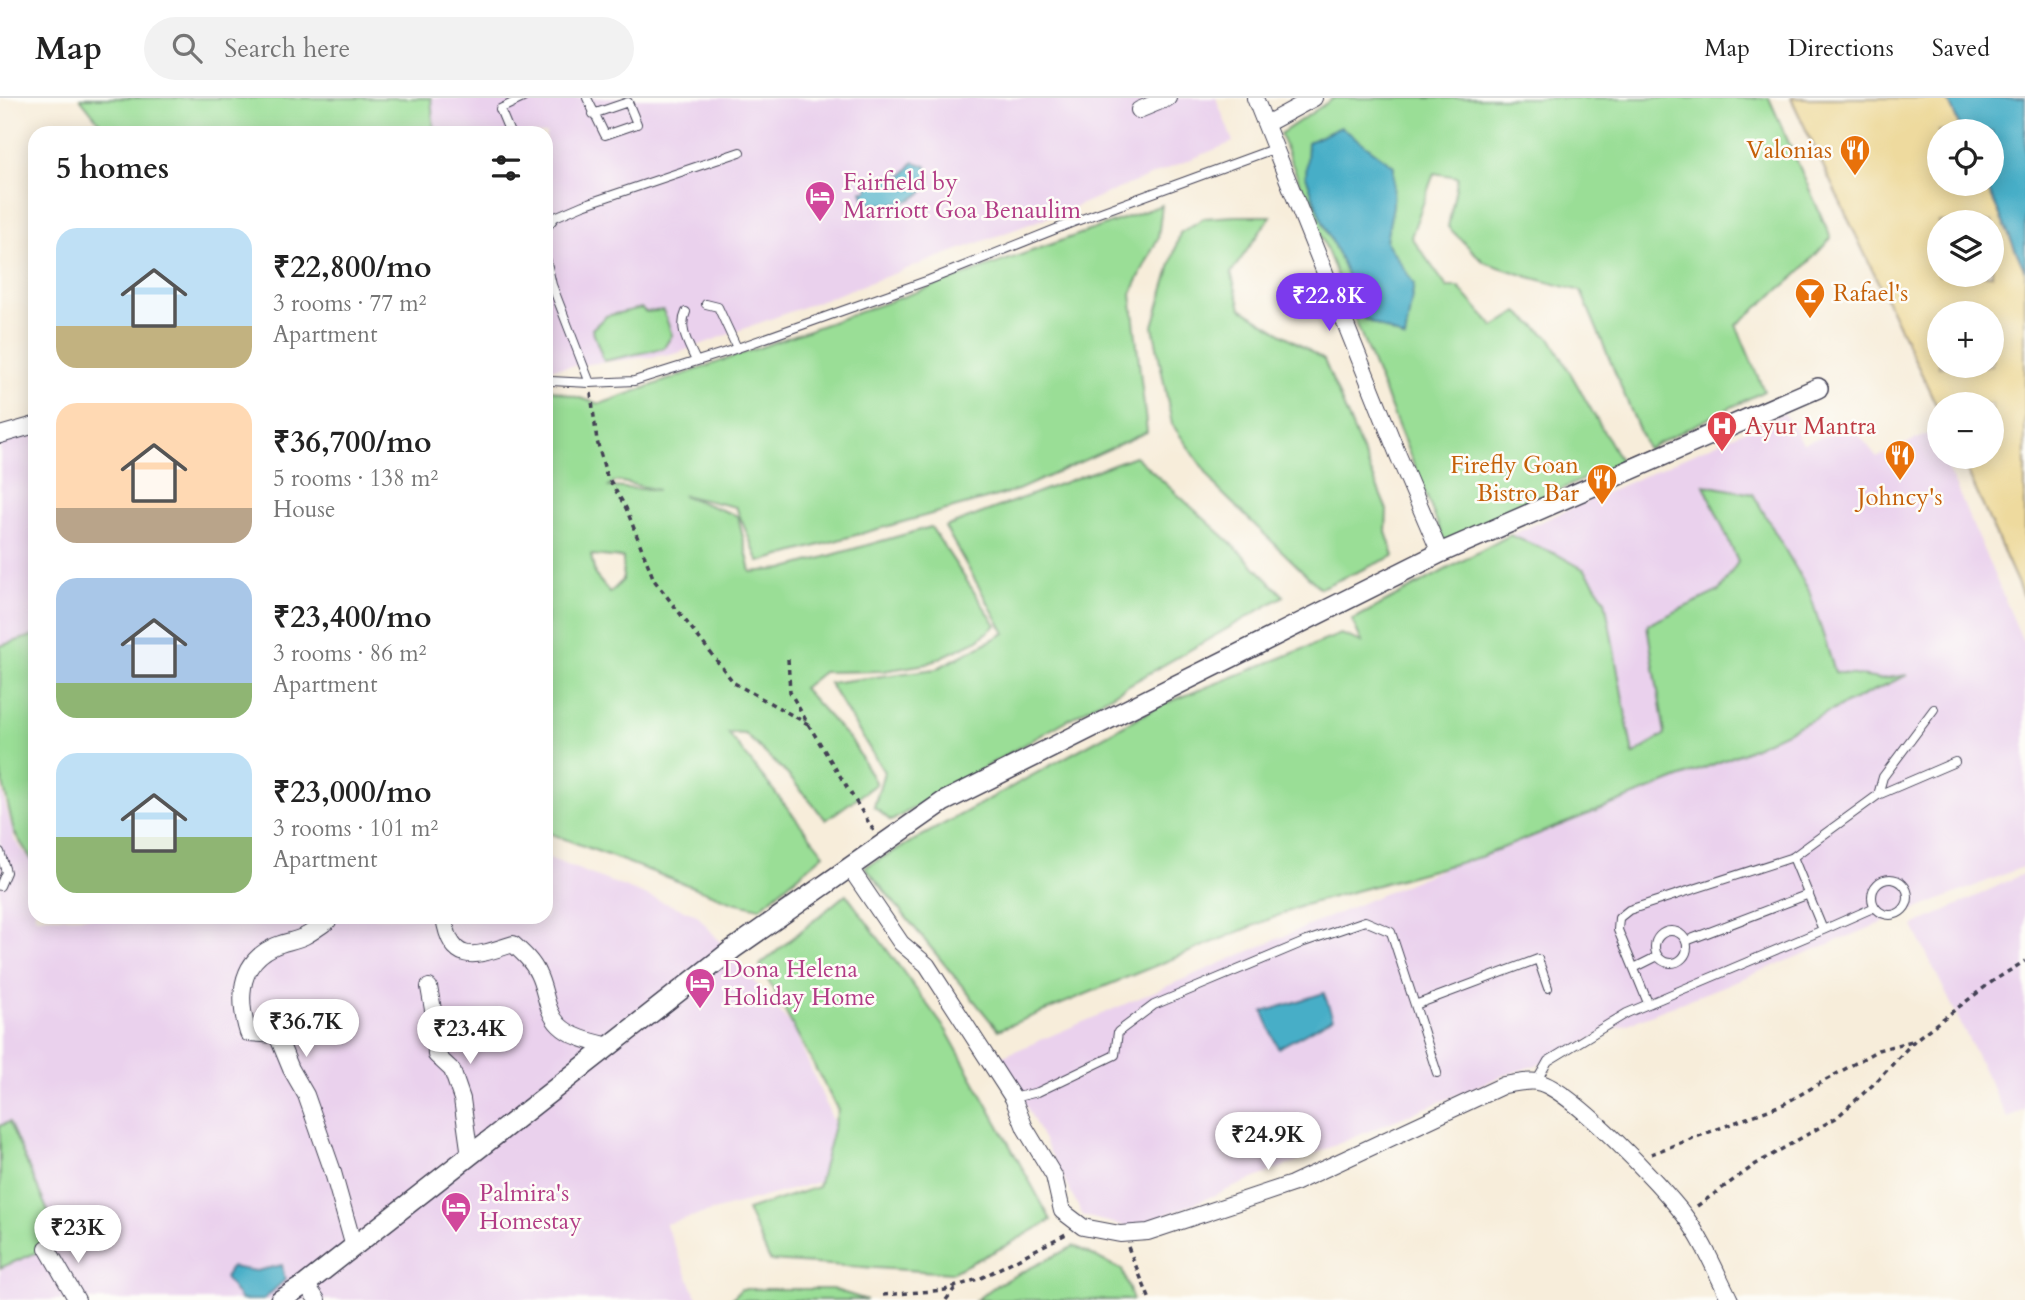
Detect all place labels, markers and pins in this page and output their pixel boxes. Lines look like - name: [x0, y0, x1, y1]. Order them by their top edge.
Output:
- restaurant icon: Valonias: [1838, 133, 1872, 177]
- place label: Valonias: [1746, 134, 1832, 167]
- place label: Fairfield by Marriott Goa Benaulim: [843, 166, 1082, 227]
- hotel icon: Fairfield by Marriott Goa Benaulim: [803, 179, 837, 223]
- pin: ₹22.8K: [1272, 274, 1386, 333]
- bar icon: Rafael's: [1793, 276, 1827, 320]
- place label: Rafael's: [1833, 277, 1908, 310]
- hospital icon: Ayur Mantra: [1705, 409, 1739, 453]
- place label: Ayur Mantra: [1745, 410, 1877, 443]
- restaurant icon: Johncy's: [1883, 438, 1917, 482]
- place label: Firefly Goan Bistro Bar: [1450, 449, 1579, 510]
- restaurant icon: Firefly Goan Bistro Bar: [1585, 462, 1619, 506]
- place label: Johncy's: [1854, 481, 1943, 514]
- place label: Dona Helena Holiday Home: [723, 953, 875, 1014]
- hotel icon: Dona Helena Holiday Home: [683, 966, 717, 1010]
- pin: ₹36.7K: [249, 1000, 363, 1059]
- pin: ₹23.4K: [413, 1006, 527, 1066]
- pin: ₹24.9K: [1211, 1112, 1325, 1172]
- place label: Palmira's Homestay: [479, 1177, 582, 1238]
- hotel icon: Palmira's Homestay: [439, 1190, 473, 1234]
- pin: ₹23K: [37, 1206, 119, 1265]

